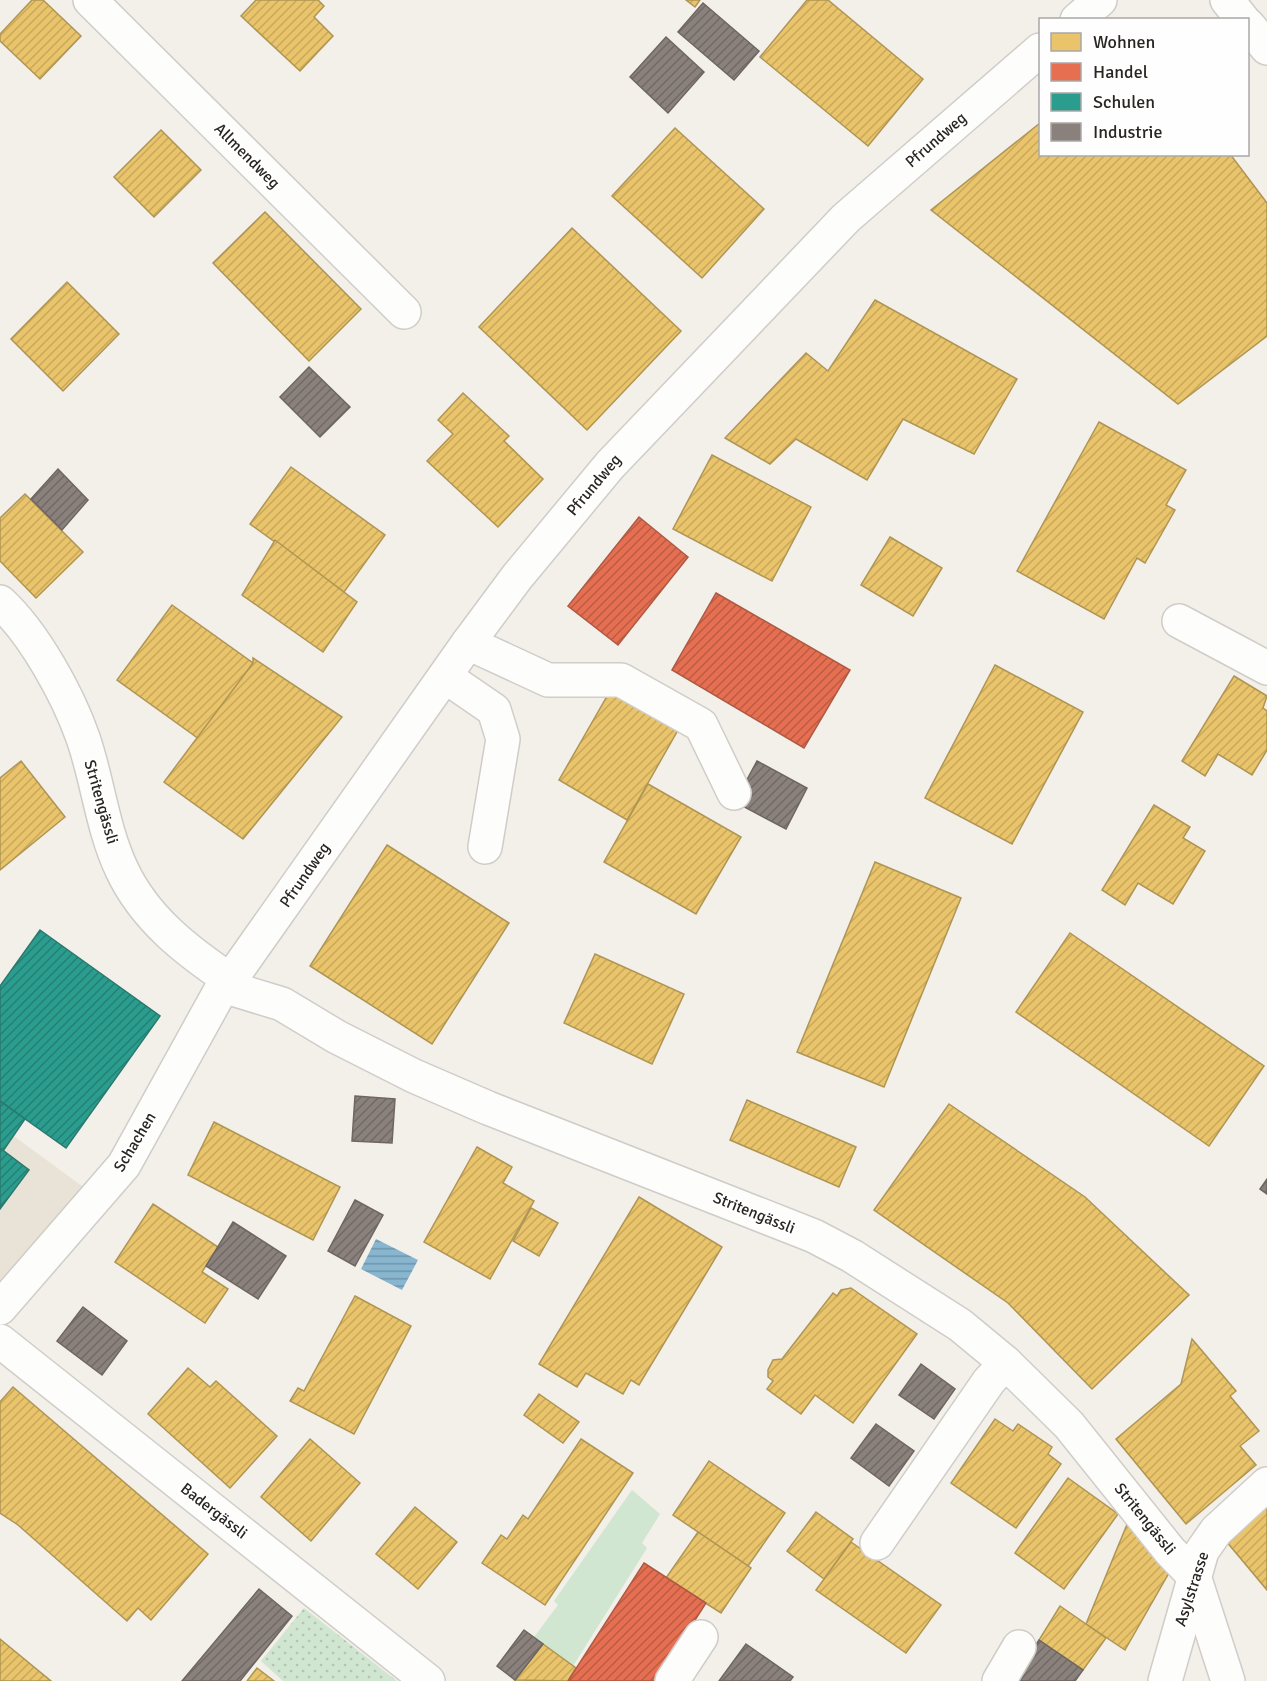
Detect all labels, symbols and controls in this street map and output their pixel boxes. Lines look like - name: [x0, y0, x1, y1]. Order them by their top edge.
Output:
- legend: [1039, 18, 1249, 156]
- text: Wohnen: [1093, 31, 1155, 53]
- text: Handel: [1093, 61, 1148, 83]
- text: Schulen: [1093, 91, 1155, 113]
- street label: Pfrundweg: [901, 108, 971, 172]
- street label: Allmendweg: [210, 119, 284, 193]
- text: Industrie: [1093, 121, 1163, 143]
- street label: Pfrundweg: [562, 450, 626, 520]
- street label: Stritengässli: [79, 758, 123, 846]
- street label: Pfrundweg: [275, 839, 335, 911]
- street label: Schachen: [109, 1108, 161, 1176]
- street label: Stritengässli: [710, 1188, 798, 1238]
- street label: Badergässli: [177, 1479, 251, 1543]
- street label: Stritengässli: [1110, 1479, 1180, 1559]
- street label: Asylstrasse: [1171, 1549, 1213, 1629]

